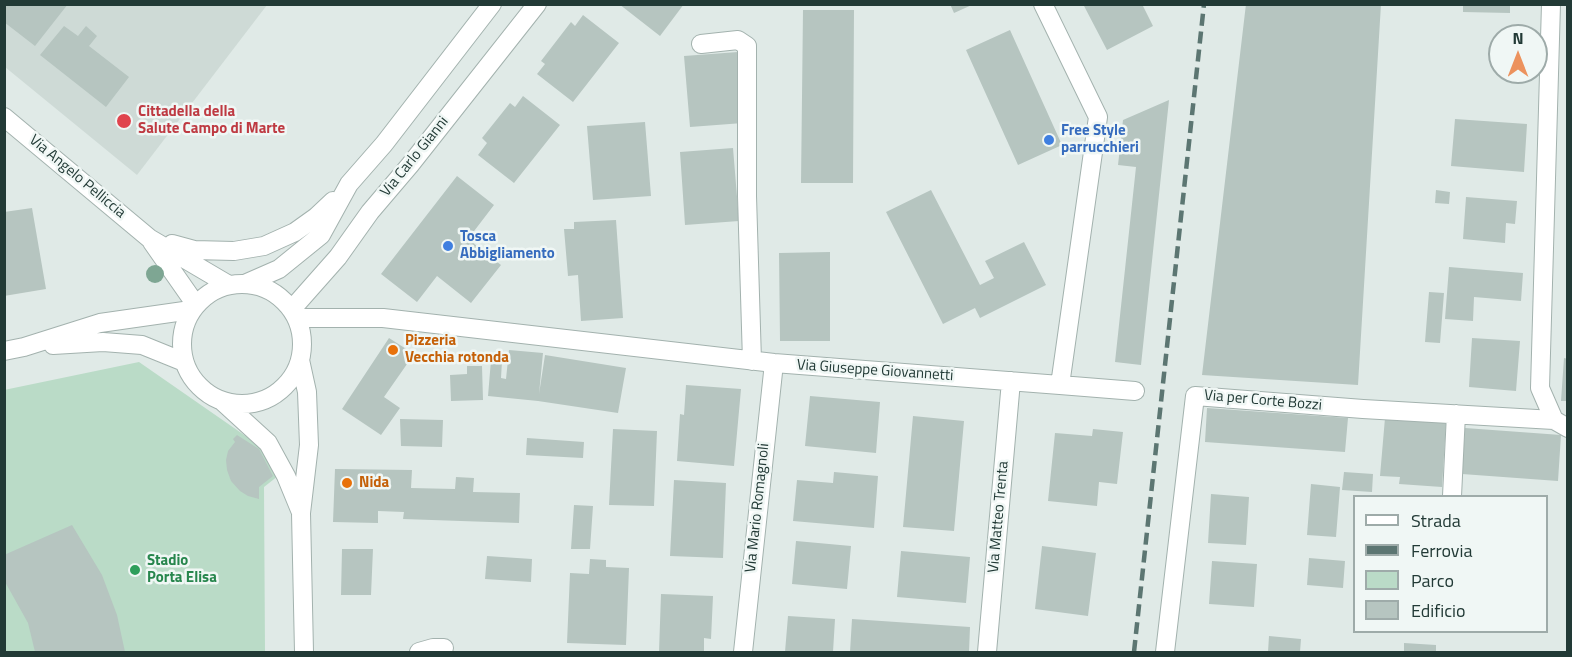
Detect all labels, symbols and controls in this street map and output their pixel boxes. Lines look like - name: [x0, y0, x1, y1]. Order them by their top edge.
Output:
- north arrow: [1488, 24, 1548, 84]
- text: N: [1512, 26, 1524, 50]
- place label: Cittadella della Salute Campo di Marte: [138, 103, 285, 138]
- marker: Cittadella della Salute Campo di Marte: [115, 112, 133, 130]
- street label: Via Carlo Gianni: [377, 113, 453, 201]
- place label: Free Style parrucchieri: [1061, 122, 1139, 157]
- street label: Via Angelo Pelliccia: [25, 131, 129, 223]
- marker: Free Style parrucchieri: [1042, 133, 1056, 147]
- place label: Tosca Abbigliamento: [460, 228, 555, 263]
- marker: Tosca Abbigliamento: [441, 239, 455, 253]
- place label: Pizzeria Vecchia rotonda: [405, 332, 509, 367]
- marker: Pizzeria Vecchia rotonda: [386, 343, 400, 357]
- street label: Via Giuseppe Giovannetti: [796, 357, 954, 385]
- street label: Via per Corte Bozzi: [1203, 387, 1323, 415]
- street label: Via Mario Romagnoli: [742, 442, 774, 574]
- street label: Via Matteo Trenta: [985, 460, 1013, 574]
- place label: Nida: [359, 474, 389, 492]
- marker: Nida: [340, 476, 354, 490]
- legend: [1353, 495, 1548, 633]
- text: Strada: [1411, 507, 1461, 534]
- text: Ferrovia: [1411, 537, 1472, 564]
- place label: Stadio Porta Elisa: [147, 552, 217, 587]
- marker: Stadio Porta Elisa: [128, 563, 142, 577]
- text: Parco: [1411, 567, 1454, 594]
- text: Edificio: [1411, 597, 1465, 624]

